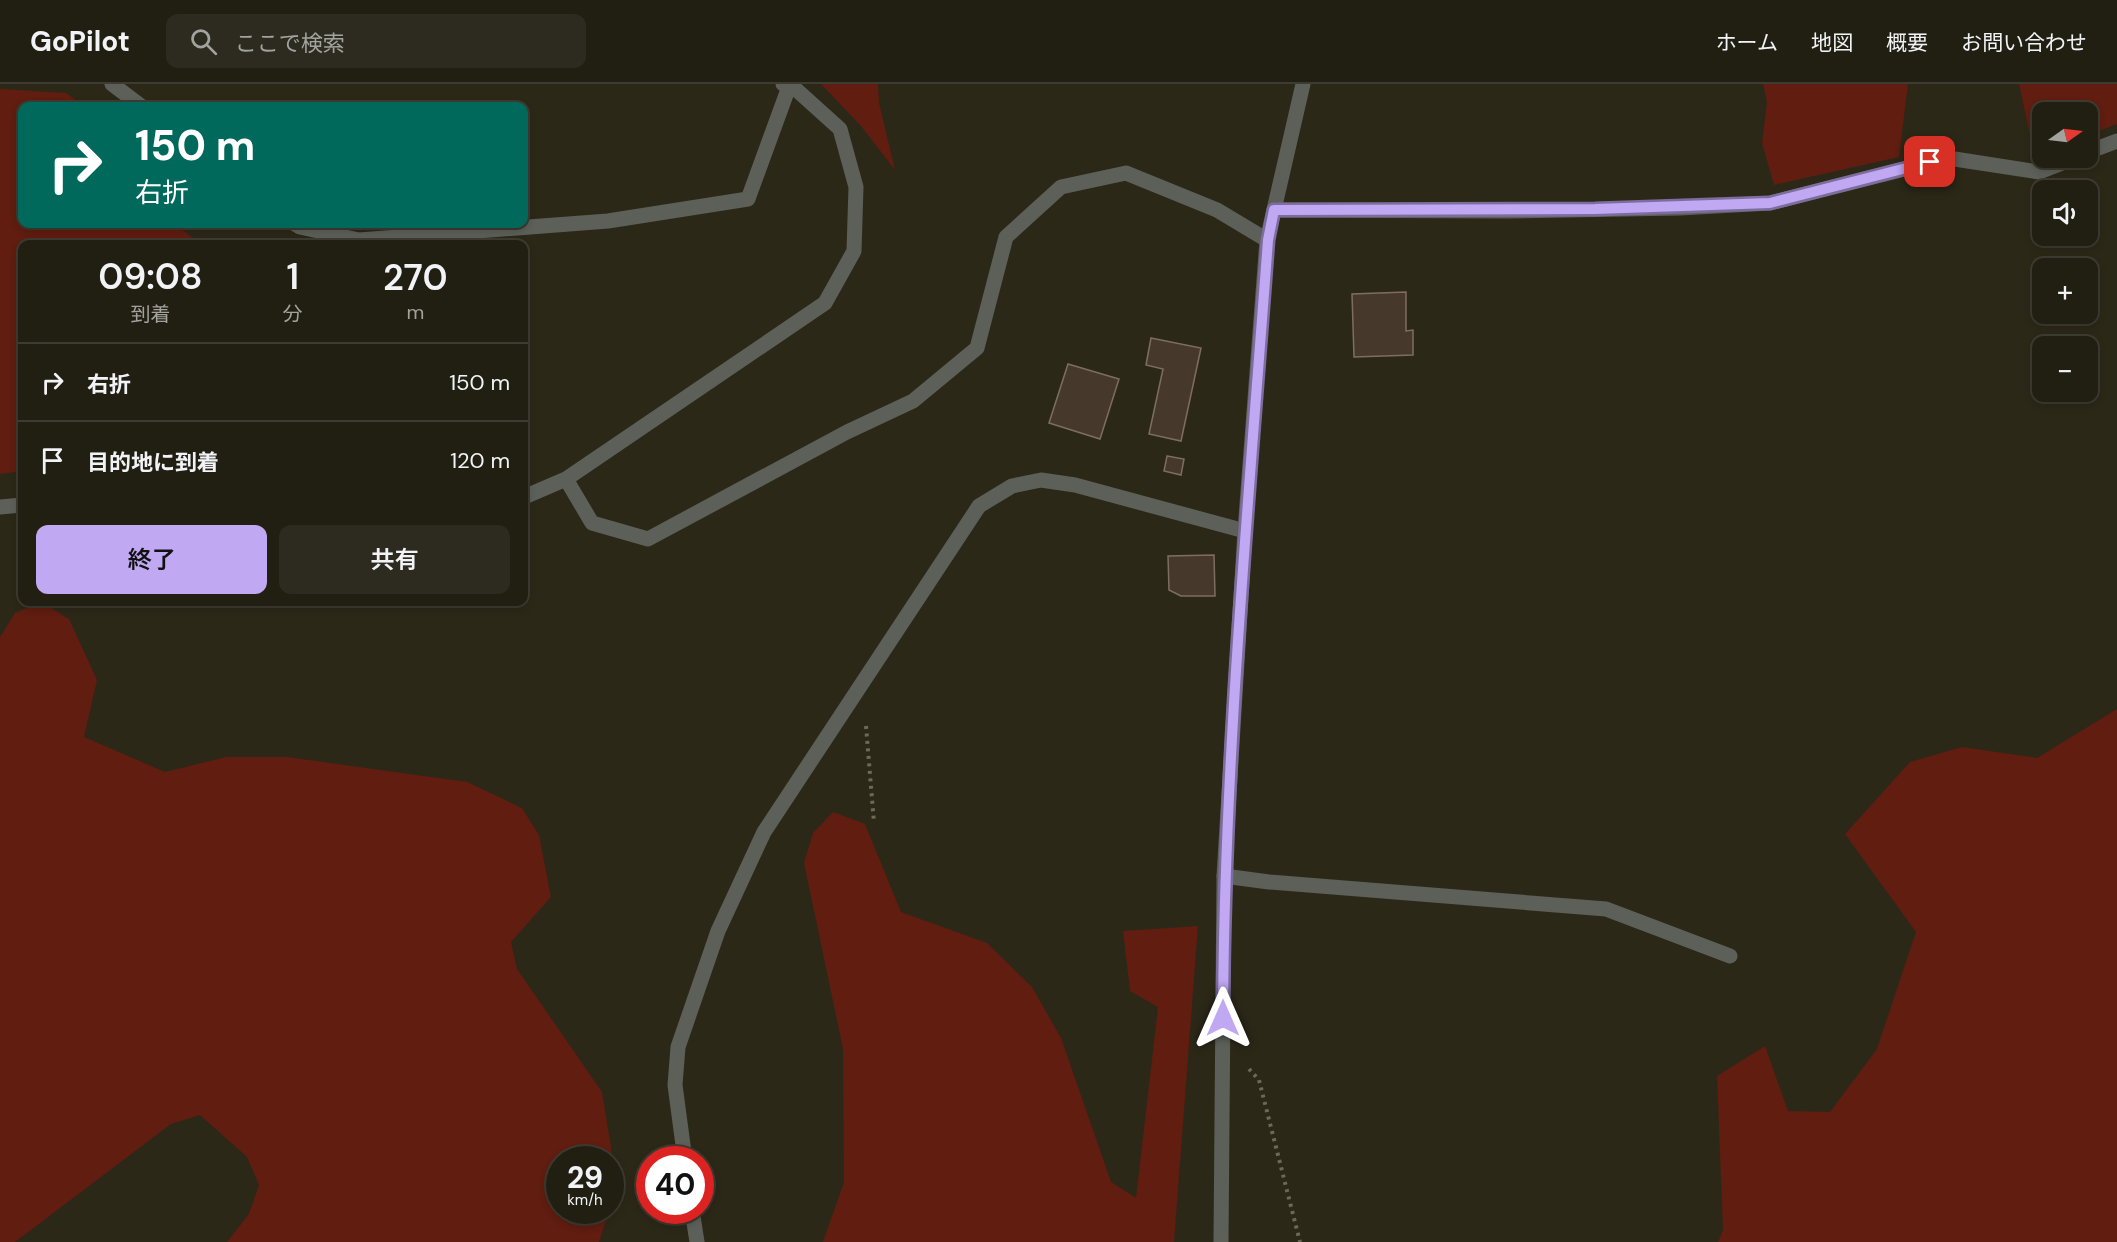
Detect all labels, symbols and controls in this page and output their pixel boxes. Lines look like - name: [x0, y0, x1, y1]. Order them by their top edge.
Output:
- search box: [166, 14, 586, 68]
- text: GoPilot: [30, 23, 130, 60]
- icon: search: [187, 25, 220, 58]
- text: ここで検索: [235, 29, 345, 58]
- text: ホーム: [1716, 29, 1778, 57]
- text: 地図: [1811, 29, 1853, 57]
- text: 概要: [1886, 29, 1928, 57]
- text: お問い合わせ: [1961, 29, 2087, 57]
- north arrow: [2032, 102, 2098, 168]
- map controls: [2032, 102, 2098, 402]
- text: 150 m: [135, 118, 255, 173]
- icon: right: [36, 126, 114, 204]
- pin: [1904, 136, 1955, 187]
- icon: arrive: [1913, 145, 1946, 178]
- text: 右折: [135, 175, 189, 210]
- button: sound: [2032, 180, 2098, 246]
- text: 09:08: [98, 253, 202, 300]
- text: 1: [287, 253, 299, 300]
- text: 270: [383, 254, 448, 301]
- button: +: [2032, 258, 2098, 324]
- text: m: [406, 299, 424, 325]
- text: 到着: [130, 301, 170, 327]
- text: 分: [283, 301, 303, 327]
- button: −: [2032, 336, 2098, 402]
- icon: right: [36, 366, 69, 399]
- text: 150 m: [449, 368, 510, 397]
- text: 右折: [87, 370, 131, 399]
- icon: arrive: [36, 444, 69, 477]
- text: 120 m: [450, 446, 510, 475]
- text: 目的地に到着: [87, 448, 219, 477]
- button: 終了: [36, 525, 267, 594]
- button: 共有: [279, 525, 510, 594]
- position arrow: [1191, 986, 1255, 1050]
- speed limit sign: 40: [636, 1146, 714, 1224]
- text: 29: [567, 1158, 603, 1197]
- text: km/h: [567, 1190, 603, 1210]

